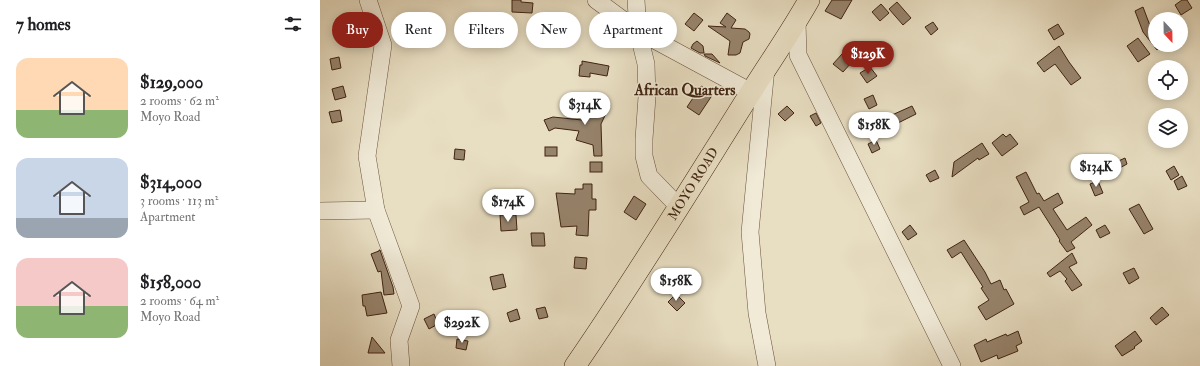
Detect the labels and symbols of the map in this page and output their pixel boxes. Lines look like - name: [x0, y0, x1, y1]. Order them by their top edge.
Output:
- north arrow: [1148, 12, 1188, 52]
- pin: $129K: [840, 41, 896, 75]
- district label: African Quarters: [633, 81, 736, 100]
- pin: $314K: [557, 92, 613, 126]
- pin: $158K: [846, 112, 902, 146]
- street label: MOYO ROAD: [664, 145, 722, 223]
- pin: $134K: [1068, 154, 1124, 188]
- pin: $174K: [480, 189, 536, 223]
- pin: $158K: [648, 268, 704, 302]
- pin: $292K: [434, 310, 490, 344]

